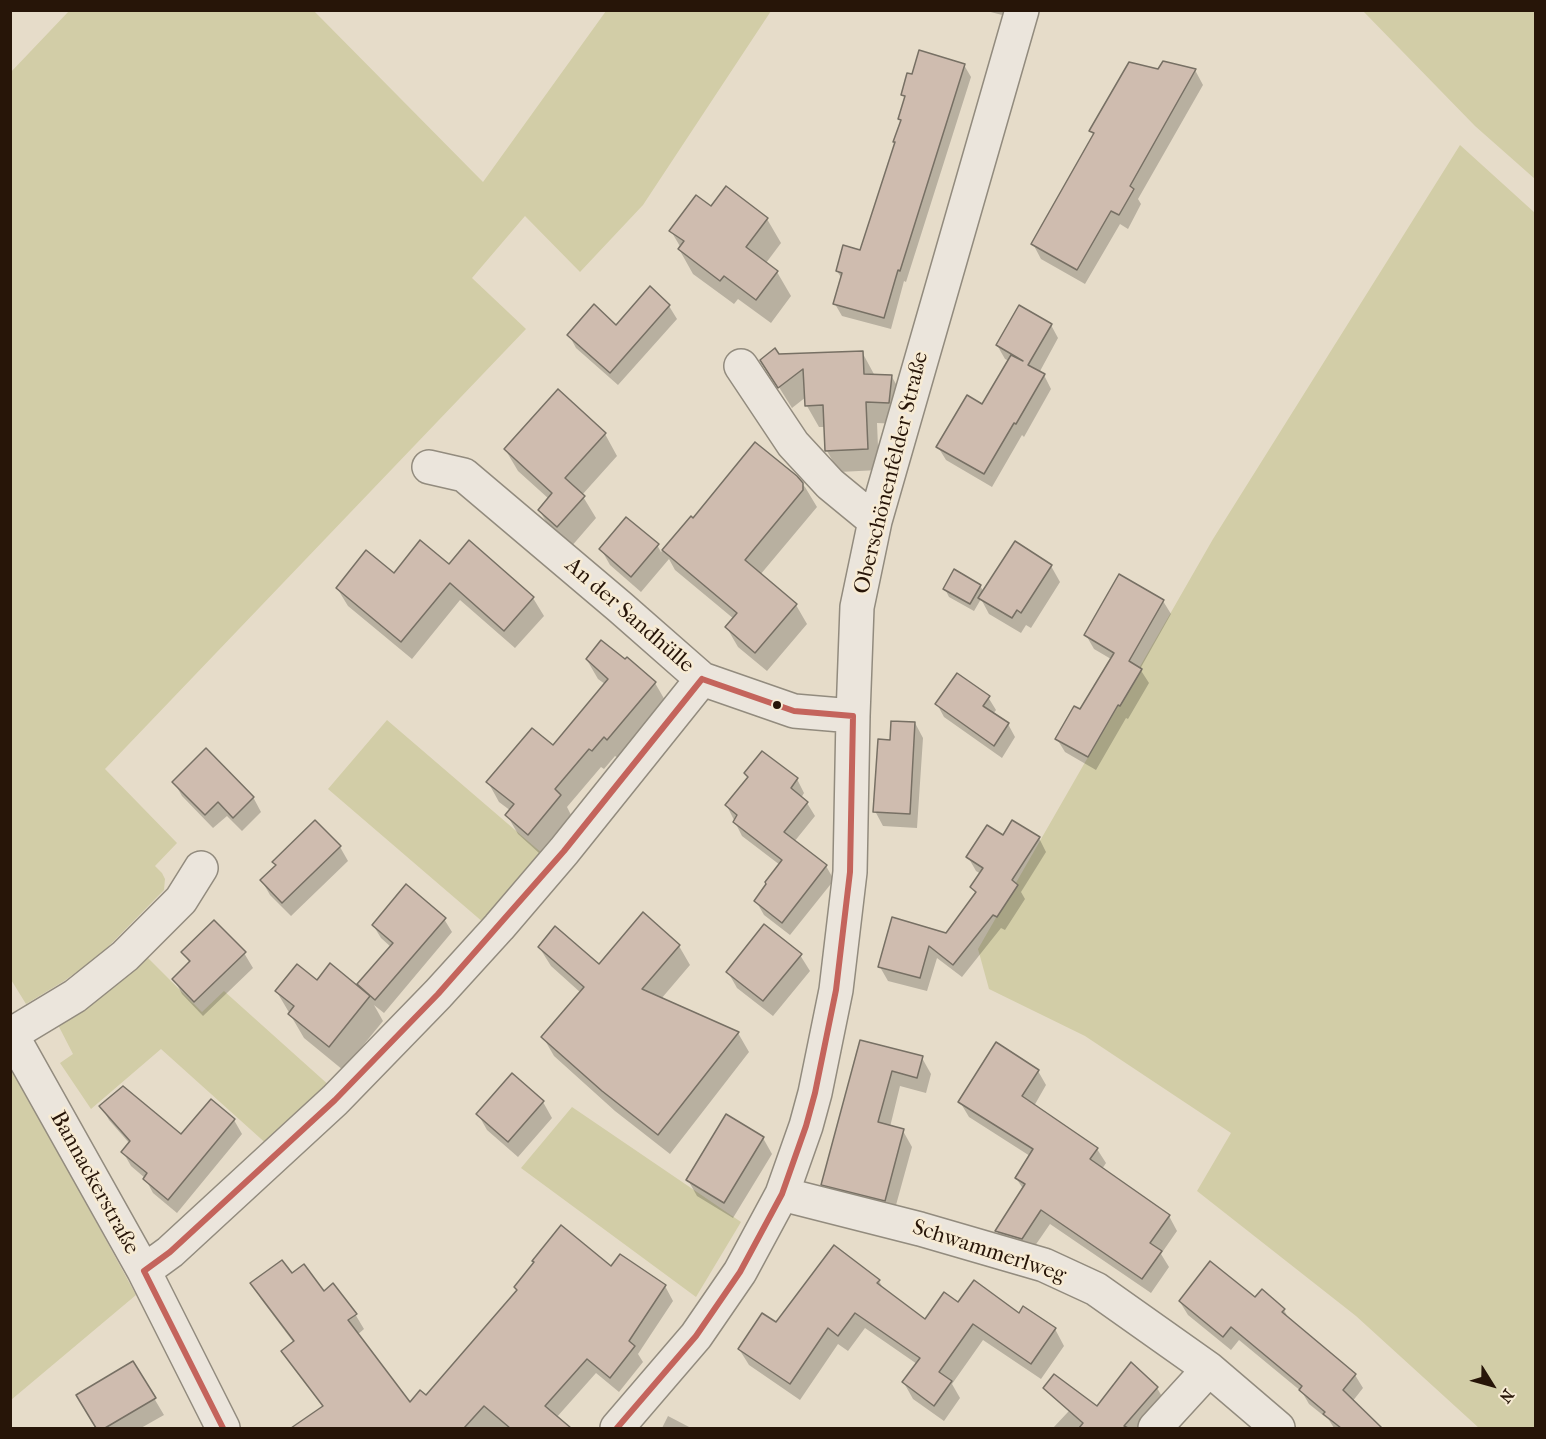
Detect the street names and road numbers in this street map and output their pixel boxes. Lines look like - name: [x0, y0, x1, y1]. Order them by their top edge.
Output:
- street label: Oberschönenfelder Straße: [849, 349, 935, 597]
- street label: An der Sandhülle: [559, 553, 699, 679]
- street label: Bannackerstraße: [44, 1107, 144, 1259]
- street label: Schwammerlweg: [909, 1215, 1069, 1289]

